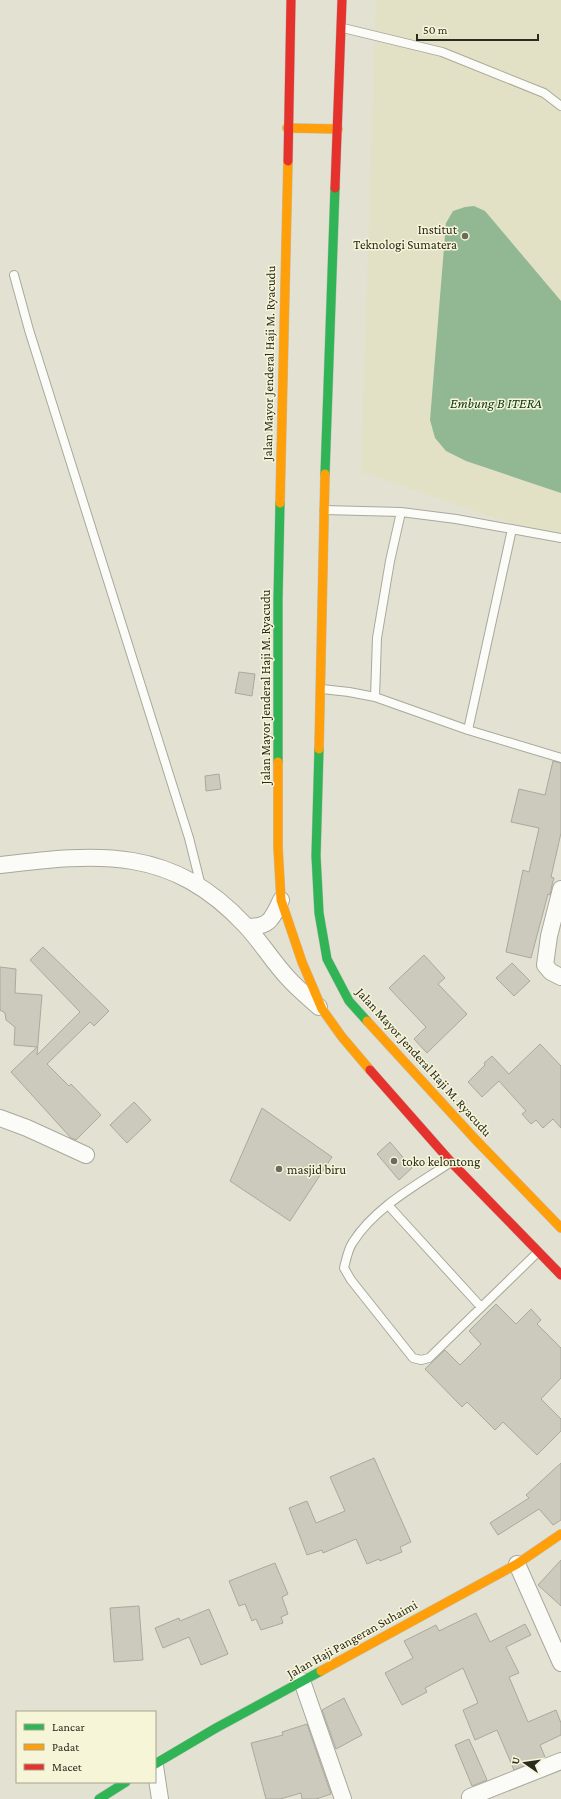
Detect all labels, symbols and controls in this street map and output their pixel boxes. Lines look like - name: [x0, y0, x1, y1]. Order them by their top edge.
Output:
- scale bar: [417, 16, 538, 42]
- text: 50 m: [423, 23, 448, 37]
- place label: Institut Teknologi Sumatera: [353, 222, 458, 252]
- marker: Institut Teknologi Sumatera: [460, 231, 470, 241]
- street label: Jalan Mayor Jenderal Haji M. Ryacudu: [260, 265, 279, 462]
- water label: Embung B ITERA: [450, 395, 542, 411]
- street label: Jalan Mayor Jenderal Haji M. Ryacudu: [258, 589, 274, 785]
- street label: Jalan Mayor Jenderal Haji M. Ryacudu: [352, 984, 495, 1140]
- place label: toko kelontong: [402, 1154, 481, 1169]
- marker: toko kelontong: [389, 1156, 399, 1166]
- place label: masjid biru: [287, 1162, 346, 1178]
- marker: masjid biru: [274, 1164, 284, 1174]
- street label: Jalan Haji Pangeran Suhaimi: [283, 1597, 421, 1682]
- legend: [16, 1711, 156, 1783]
- text: Lancar: [52, 1720, 86, 1734]
- text: Padat: [52, 1740, 80, 1754]
- north arrow: [505, 1743, 545, 1783]
- text: U: [509, 1755, 522, 1766]
- text: Macet: [52, 1760, 83, 1774]

